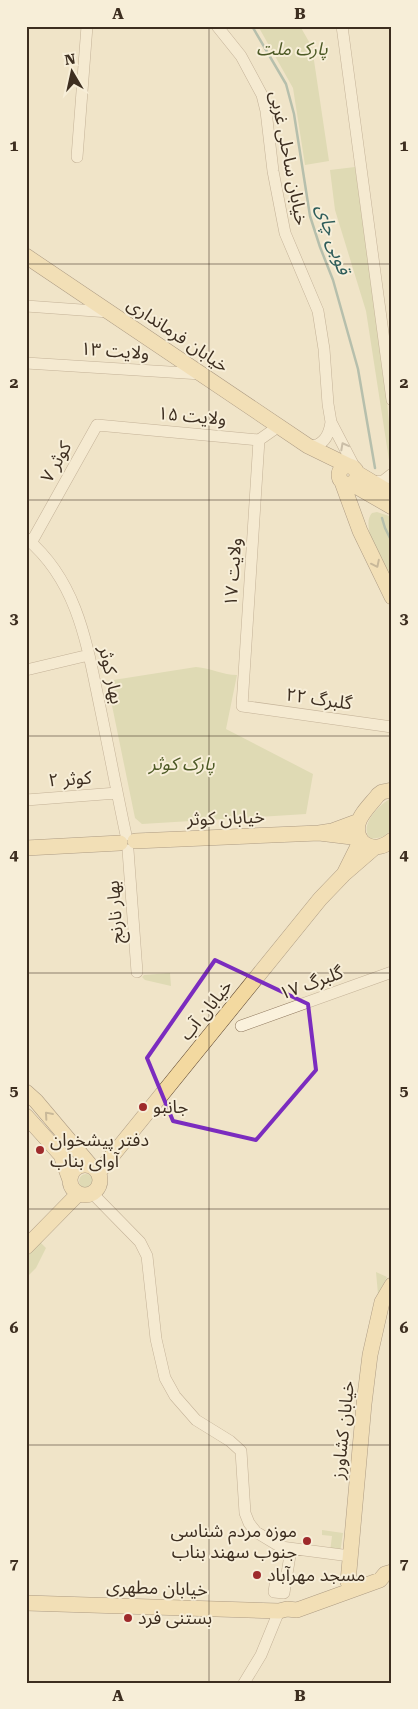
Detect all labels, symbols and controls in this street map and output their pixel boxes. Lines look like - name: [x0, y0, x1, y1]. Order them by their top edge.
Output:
- text: A: [112, 4, 124, 23]
- text: B: [294, 4, 306, 23]
- park label: پارک ملت: [256, 38, 328, 61]
- north arrow: [48, 48, 98, 98]
- text: N: [63, 50, 77, 68]
- street label: خیابان ساحلی غربی: [265, 89, 313, 227]
- text: 1: [10, 136, 19, 155]
- text: 1: [400, 136, 409, 155]
- water label: قوبی چای: [310, 201, 356, 279]
- street label: خیابان فرمانداری: [123, 293, 233, 377]
- street label: ولایت ۱۳: [80, 338, 150, 363]
- text: 2: [10, 373, 19, 392]
- text: 2: [400, 373, 409, 392]
- street label: ولایت ۱۵: [157, 402, 227, 429]
- street label: کوثر ۷: [36, 437, 76, 486]
- one-way arrow: [340, 442, 350, 451]
- street label: ولایت ۱۷: [220, 537, 245, 607]
- one-way arrow: [370, 559, 380, 568]
- text: 3: [10, 609, 19, 628]
- text: 3: [400, 609, 409, 628]
- street label: بهار کوثر: [94, 643, 128, 706]
- street label: گلبرگ ۲۲: [285, 683, 354, 715]
- park label: پارک کوثر: [147, 753, 215, 776]
- street label: کوثر ۲: [48, 766, 93, 791]
- street label: خیابان کوثر: [186, 806, 265, 830]
- text: 4: [10, 845, 19, 864]
- text: 4: [400, 845, 409, 864]
- street label: بهار نارنج: [102, 880, 130, 944]
- street label: گلبرگ ۱۷: [276, 961, 346, 1005]
- street label: خیابان آب: [175, 975, 237, 1045]
- text: 5: [10, 1081, 19, 1100]
- text: 5: [400, 1081, 409, 1100]
- place label: جانبو: [153, 1096, 188, 1118]
- marker: جانبو: [137, 1101, 149, 1113]
- one-way arrow: [44, 1111, 53, 1120]
- place label: دفتر پیشخوان آوای بناب: [50, 1129, 149, 1172]
- marker: دفتر پیشخوان آوای بناب: [34, 1144, 46, 1156]
- text: 6: [10, 1318, 19, 1337]
- text: 6: [400, 1318, 409, 1337]
- street label: خیابان کشاورز: [327, 1380, 359, 1481]
- place label: موزه مردم شناسی جنوب سهند بناب: [171, 1520, 297, 1563]
- marker: موزه مردم شناسی جنوب سهند بناب: [301, 1535, 313, 1547]
- text: 7: [10, 1554, 19, 1573]
- text: 7: [400, 1554, 409, 1573]
- place label: مسجد مهرآباد: [267, 1564, 366, 1586]
- marker: مسجد مهرآباد: [251, 1569, 263, 1581]
- street label: خیابان مطهری: [106, 1575, 208, 1601]
- place label: بستنی فرد: [138, 1607, 212, 1629]
- marker: بستنی فرد: [122, 1612, 134, 1624]
- text: A: [112, 1686, 124, 1705]
- text: B: [294, 1686, 306, 1705]

